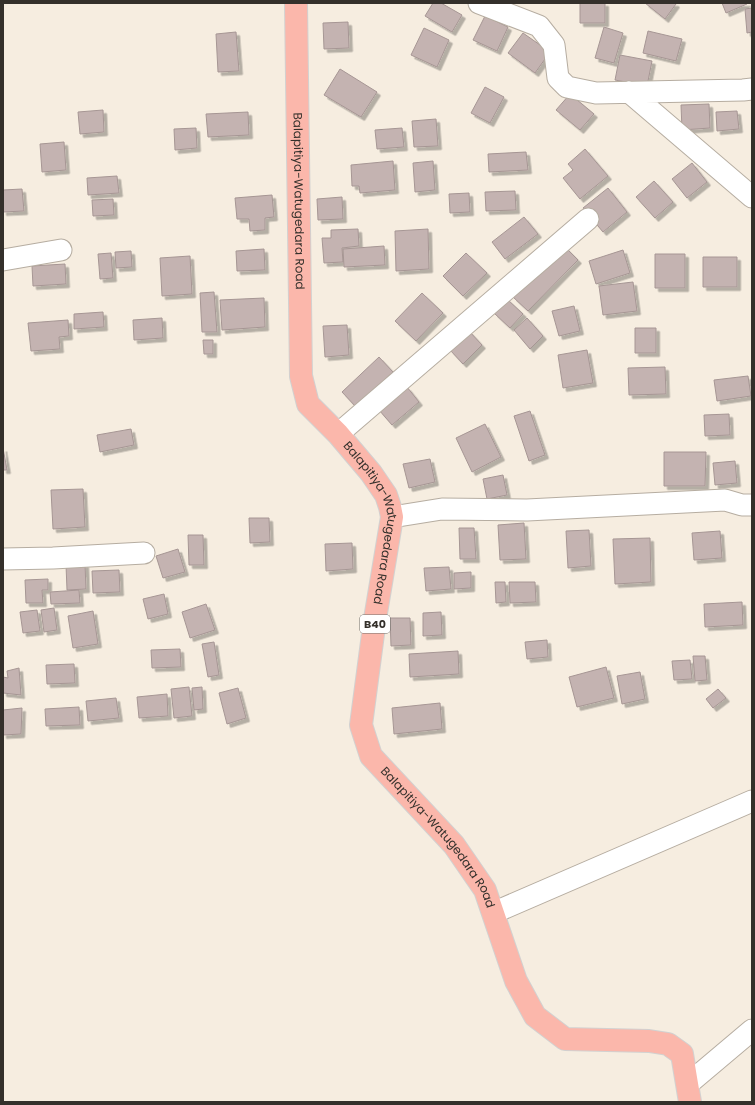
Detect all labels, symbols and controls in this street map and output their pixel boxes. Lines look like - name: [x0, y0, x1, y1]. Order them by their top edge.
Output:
- street label: Balapitiya-Watugedara Road: [289, 112, 309, 290]
- street label: Balapitiya-Watugedara Road: [340, 437, 401, 606]
- road number: B40: [360, 615, 390, 633]
- street label: Balapitiya-Watugedara Road: [377, 763, 499, 910]

